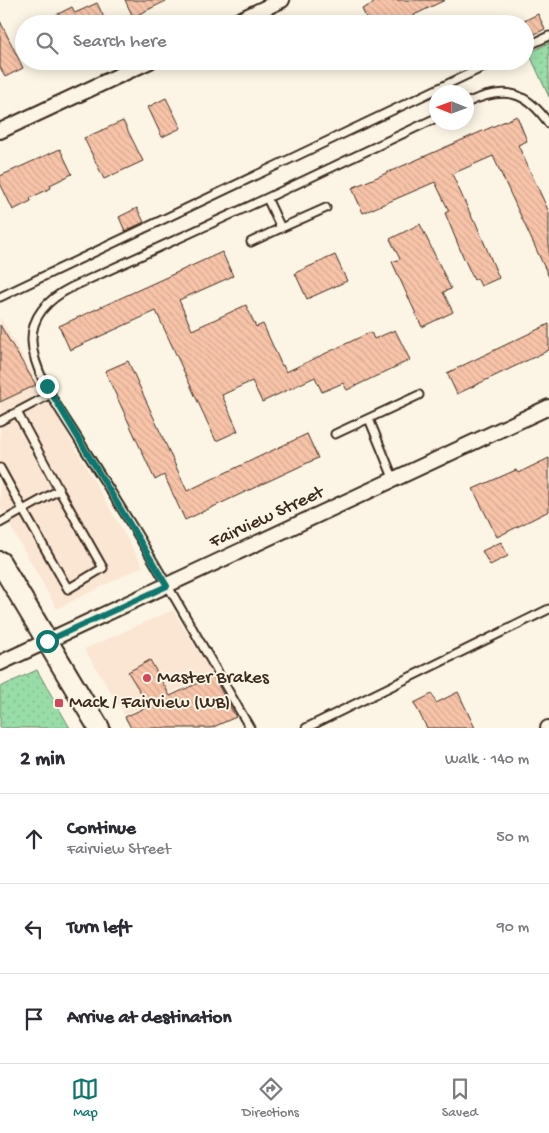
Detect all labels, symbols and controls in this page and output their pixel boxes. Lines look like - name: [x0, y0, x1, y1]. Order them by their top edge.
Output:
- search box: [15, 15, 534, 70]
- icon: search: [33, 29, 61, 57]
- text: Search here: [73, 31, 167, 54]
- north arrow: [429, 85, 474, 130]
- route end: [36, 375, 59, 398]
- street label: Fairview Street: [205, 481, 330, 555]
- route start: [36, 630, 59, 653]
- place label: Master Brakes: [157, 667, 270, 690]
- marker: Master Brakes: [141, 672, 153, 684]
- place label: Mack / Fairview (WB): [69, 692, 231, 715]
- marker: Mack / Fairview (WB): [53, 697, 65, 709]
- text: 2 min: [20, 748, 65, 773]
- text: Walk · 140 m: [445, 751, 529, 770]
- text: Continue: [67, 818, 136, 841]
- icon: ahead: [20, 825, 48, 853]
- text: 50 m: [496, 829, 529, 848]
- text: Fairview Street: [67, 841, 171, 860]
- icon: left: [20, 915, 48, 943]
- text: Turn left: [67, 917, 131, 940]
- text: 90 m: [497, 919, 529, 938]
- icon: arrive: [20, 1005, 48, 1033]
- text: Arrive at destination: [67, 1007, 231, 1030]
- tab: Map: [71, 1075, 99, 1122]
- tab: Directions: [242, 1075, 299, 1122]
- tab: Saved: [442, 1075, 478, 1122]

